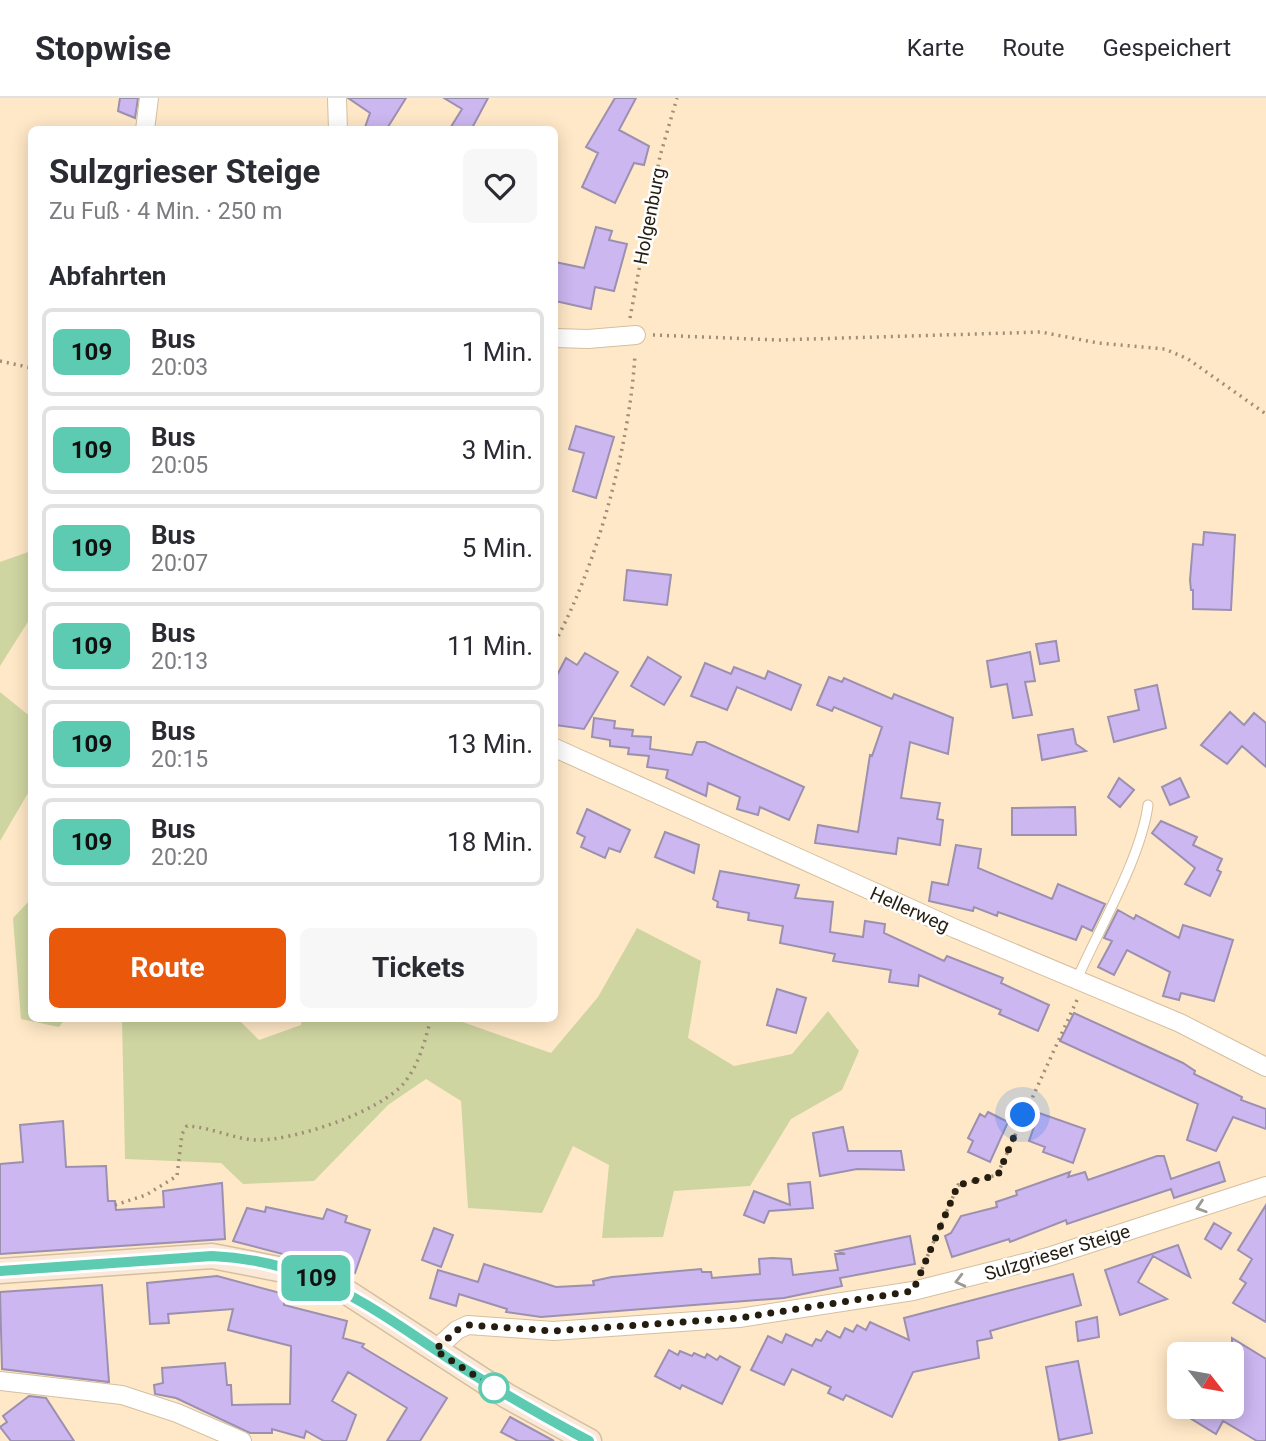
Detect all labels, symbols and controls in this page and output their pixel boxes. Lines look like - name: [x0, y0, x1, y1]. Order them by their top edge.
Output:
- text: Stopwise: [35, 29, 171, 68]
- text: Karte: [907, 34, 964, 62]
- text: Route: [1002, 34, 1064, 62]
- text: Gespeichert: [1102, 34, 1231, 62]
- button: heart: [463, 149, 537, 223]
- text: Sulzgrieser Steige: [49, 152, 320, 191]
- street label: Holgenburg: [629, 166, 670, 267]
- text: Zu Fuß · 4 Min. · 250 m: [49, 198, 282, 225]
- text: Abfahrten: [49, 261, 166, 291]
- text: Bus: [151, 324, 196, 354]
- text: 1 Min.: [462, 337, 533, 367]
- text: 109: [71, 338, 112, 366]
- text: 20:03: [151, 354, 208, 381]
- text: Bus: [151, 422, 196, 452]
- text: 3 Min.: [462, 435, 533, 465]
- text: 109: [71, 436, 112, 464]
- text: 20:05: [151, 452, 208, 479]
- text: Bus: [151, 520, 196, 550]
- text: 5 Min.: [462, 533, 533, 563]
- text: 109: [71, 534, 112, 562]
- text: 20:07: [151, 550, 208, 577]
- text: Bus: [151, 618, 196, 648]
- text: 11 Min.: [447, 631, 533, 661]
- text: 109: [71, 632, 112, 660]
- text: 20:13: [151, 648, 208, 675]
- text: Bus: [151, 716, 196, 746]
- text: 13 Min.: [447, 729, 533, 759]
- text: 109: [71, 730, 112, 758]
- text: 20:15: [151, 746, 208, 773]
- text: Bus: [151, 814, 196, 844]
- text: 18 Min.: [447, 827, 533, 857]
- text: 109: [71, 828, 112, 856]
- text: 20:20: [151, 844, 208, 871]
- street label: Hellerweg: [866, 882, 953, 937]
- button: Route: [49, 928, 286, 1008]
- button: Tickets: [300, 928, 537, 1008]
- your location: [1005, 1097, 1040, 1132]
- one-way arrow: [1195, 1199, 1207, 1214]
- street label: Sulzgrieser Steige: [981, 1219, 1133, 1286]
- line badge: 109: [276, 1255, 356, 1301]
- text: 109: [295, 1264, 337, 1292]
- one-way arrow: [954, 1272, 966, 1287]
- north arrow: [1167, 1342, 1244, 1419]
- map controls: [1167, 1342, 1244, 1419]
- unlabelled marker: [479, 1373, 509, 1403]

